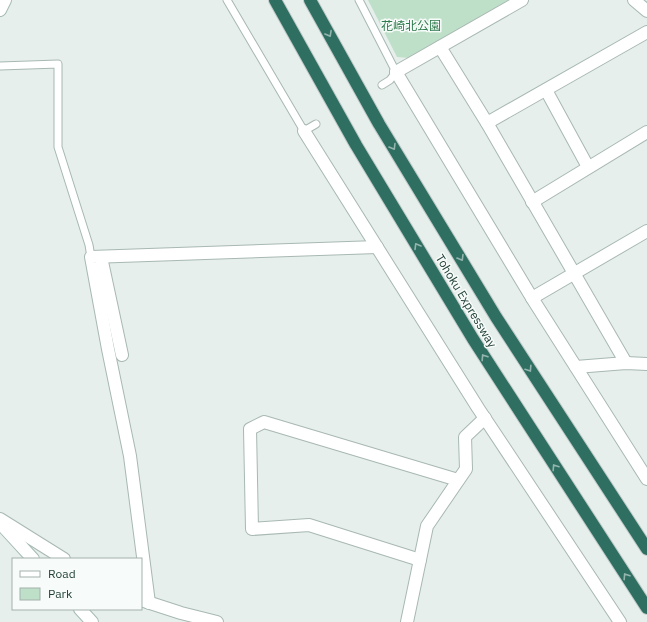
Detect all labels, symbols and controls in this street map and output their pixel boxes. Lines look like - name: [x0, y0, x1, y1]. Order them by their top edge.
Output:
- park label: 花崎北公園: [381, 18, 441, 33]
- one-way arrow: [325, 30, 332, 37]
- one-way arrow: [389, 143, 396, 150]
- one-way arrow: [414, 243, 422, 250]
- street label: Tohoku Expressway: [433, 251, 500, 350]
- one-way arrow: [456, 254, 463, 261]
- one-way arrow: [482, 354, 489, 361]
- one-way arrow: [525, 365, 532, 372]
- one-way arrow: [553, 464, 560, 471]
- legend: [12, 558, 142, 610]
- text: Road: [48, 566, 76, 581]
- one-way arrow: [623, 573, 630, 580]
- text: Park: [48, 586, 73, 601]

